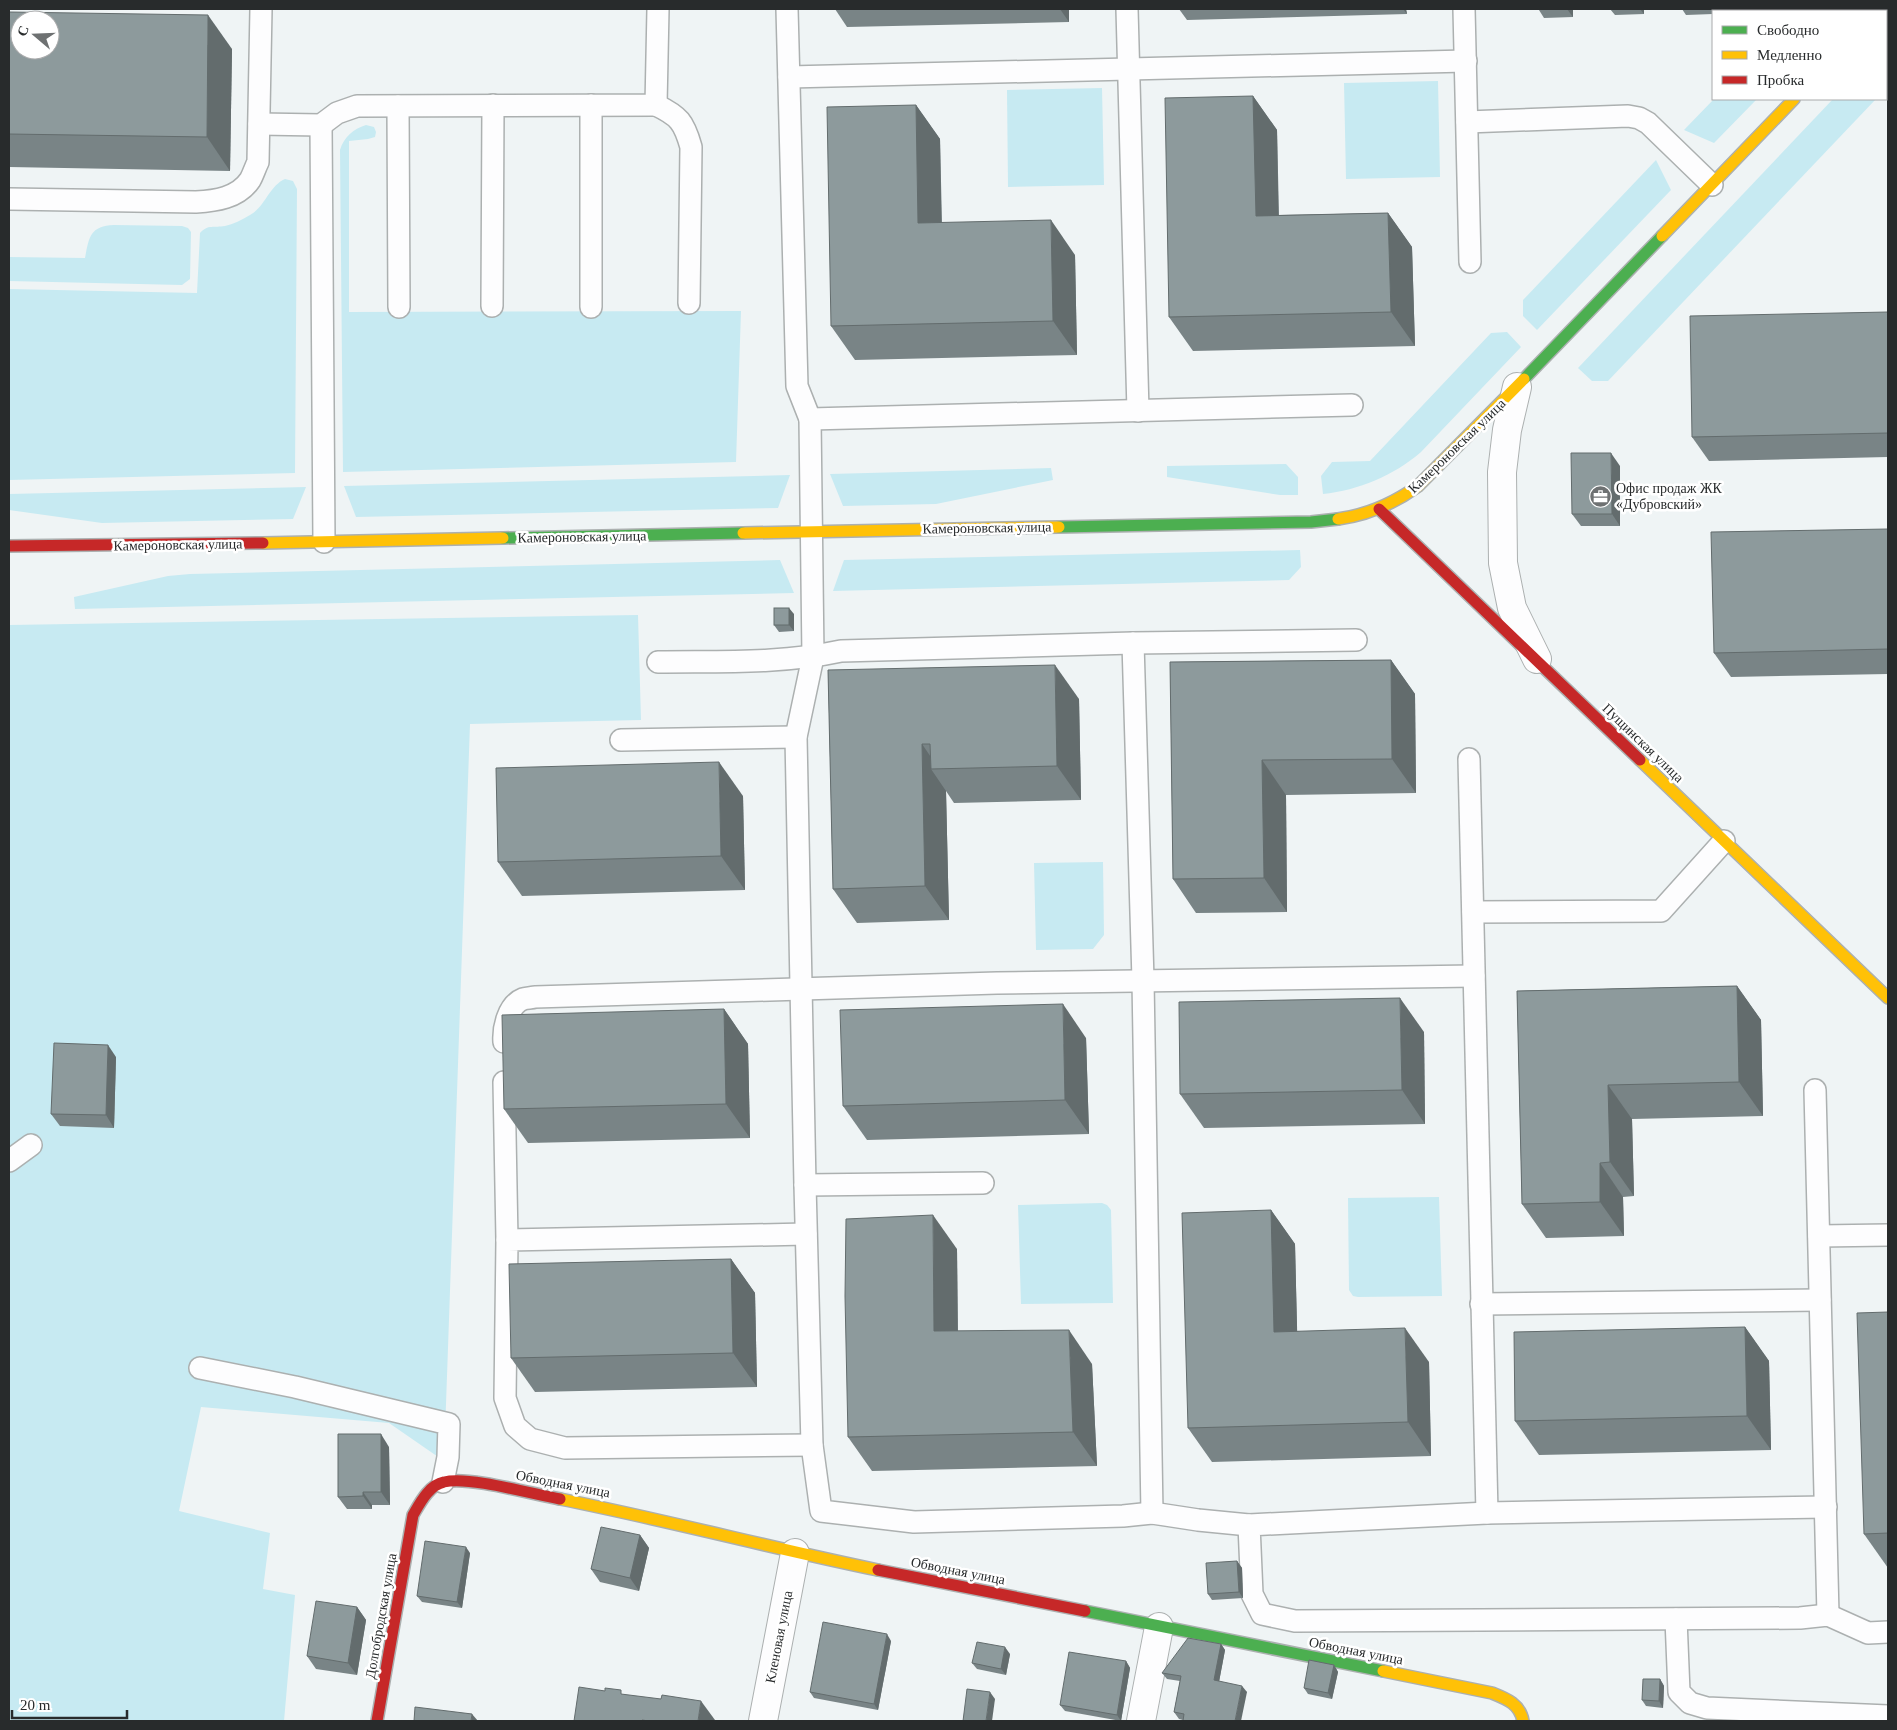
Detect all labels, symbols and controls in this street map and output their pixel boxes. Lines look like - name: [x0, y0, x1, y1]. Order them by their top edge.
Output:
- north arrow: [10, 10, 60, 60]
- legend: [1712, 10, 1887, 100]
- text: Свободно: [1757, 22, 1819, 38]
- text: С: [14, 24, 32, 38]
- text: Медленно: [1757, 47, 1822, 63]
- text: Пробка: [1757, 72, 1805, 88]
- street label: Камероновская улица: [1405, 395, 1509, 496]
- place label: Офис продаж ЖК «Дубровский»: [1616, 481, 1723, 512]
- office icon: Офис продаж ЖК «Дубровский»: [1588, 484, 1612, 508]
- street label: Камероновская улица: [922, 519, 1052, 537]
- street label: Камероновская улица: [517, 528, 647, 546]
- street label: Камероновская улица: [113, 536, 243, 554]
- street label: Пущинская улица: [1600, 701, 1687, 786]
- street label: Обводная улица: [515, 1468, 612, 1501]
- street label: Долгобродская улица: [363, 1551, 400, 1680]
- street label: Обводная улица: [910, 1555, 1007, 1588]
- street label: Кленовая улица: [763, 1589, 795, 1685]
- street label: Обводная улица: [1308, 1635, 1405, 1668]
- scale bar: [12, 1688, 128, 1720]
- text: 20 m: [20, 1697, 51, 1713]

